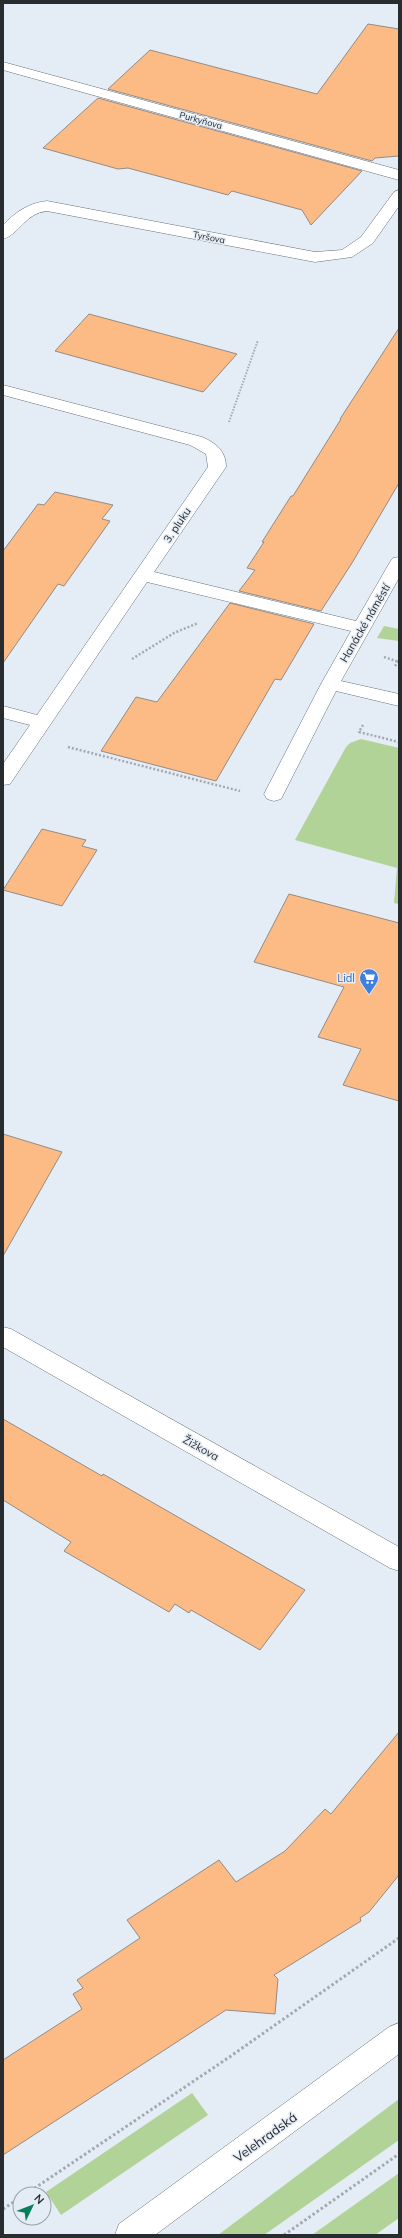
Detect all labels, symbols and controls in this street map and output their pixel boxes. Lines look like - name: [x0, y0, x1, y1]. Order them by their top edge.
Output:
- street label: Purkyňova: [178, 109, 224, 132]
- street label: Tyršova: [192, 229, 226, 246]
- street label: 3. pluku: [160, 505, 194, 545]
- street label: Hanácké náměstí: [337, 580, 394, 665]
- supermarket icon: Lidl: [358, 967, 380, 995]
- place label: Lidl: [337, 971, 355, 985]
- street label: Žižkova: [181, 1432, 221, 1464]
- street label: Velehradská: [230, 2109, 300, 2165]
- north arrow: [12, 2186, 52, 2226]
- text: N: [31, 2191, 47, 2207]

